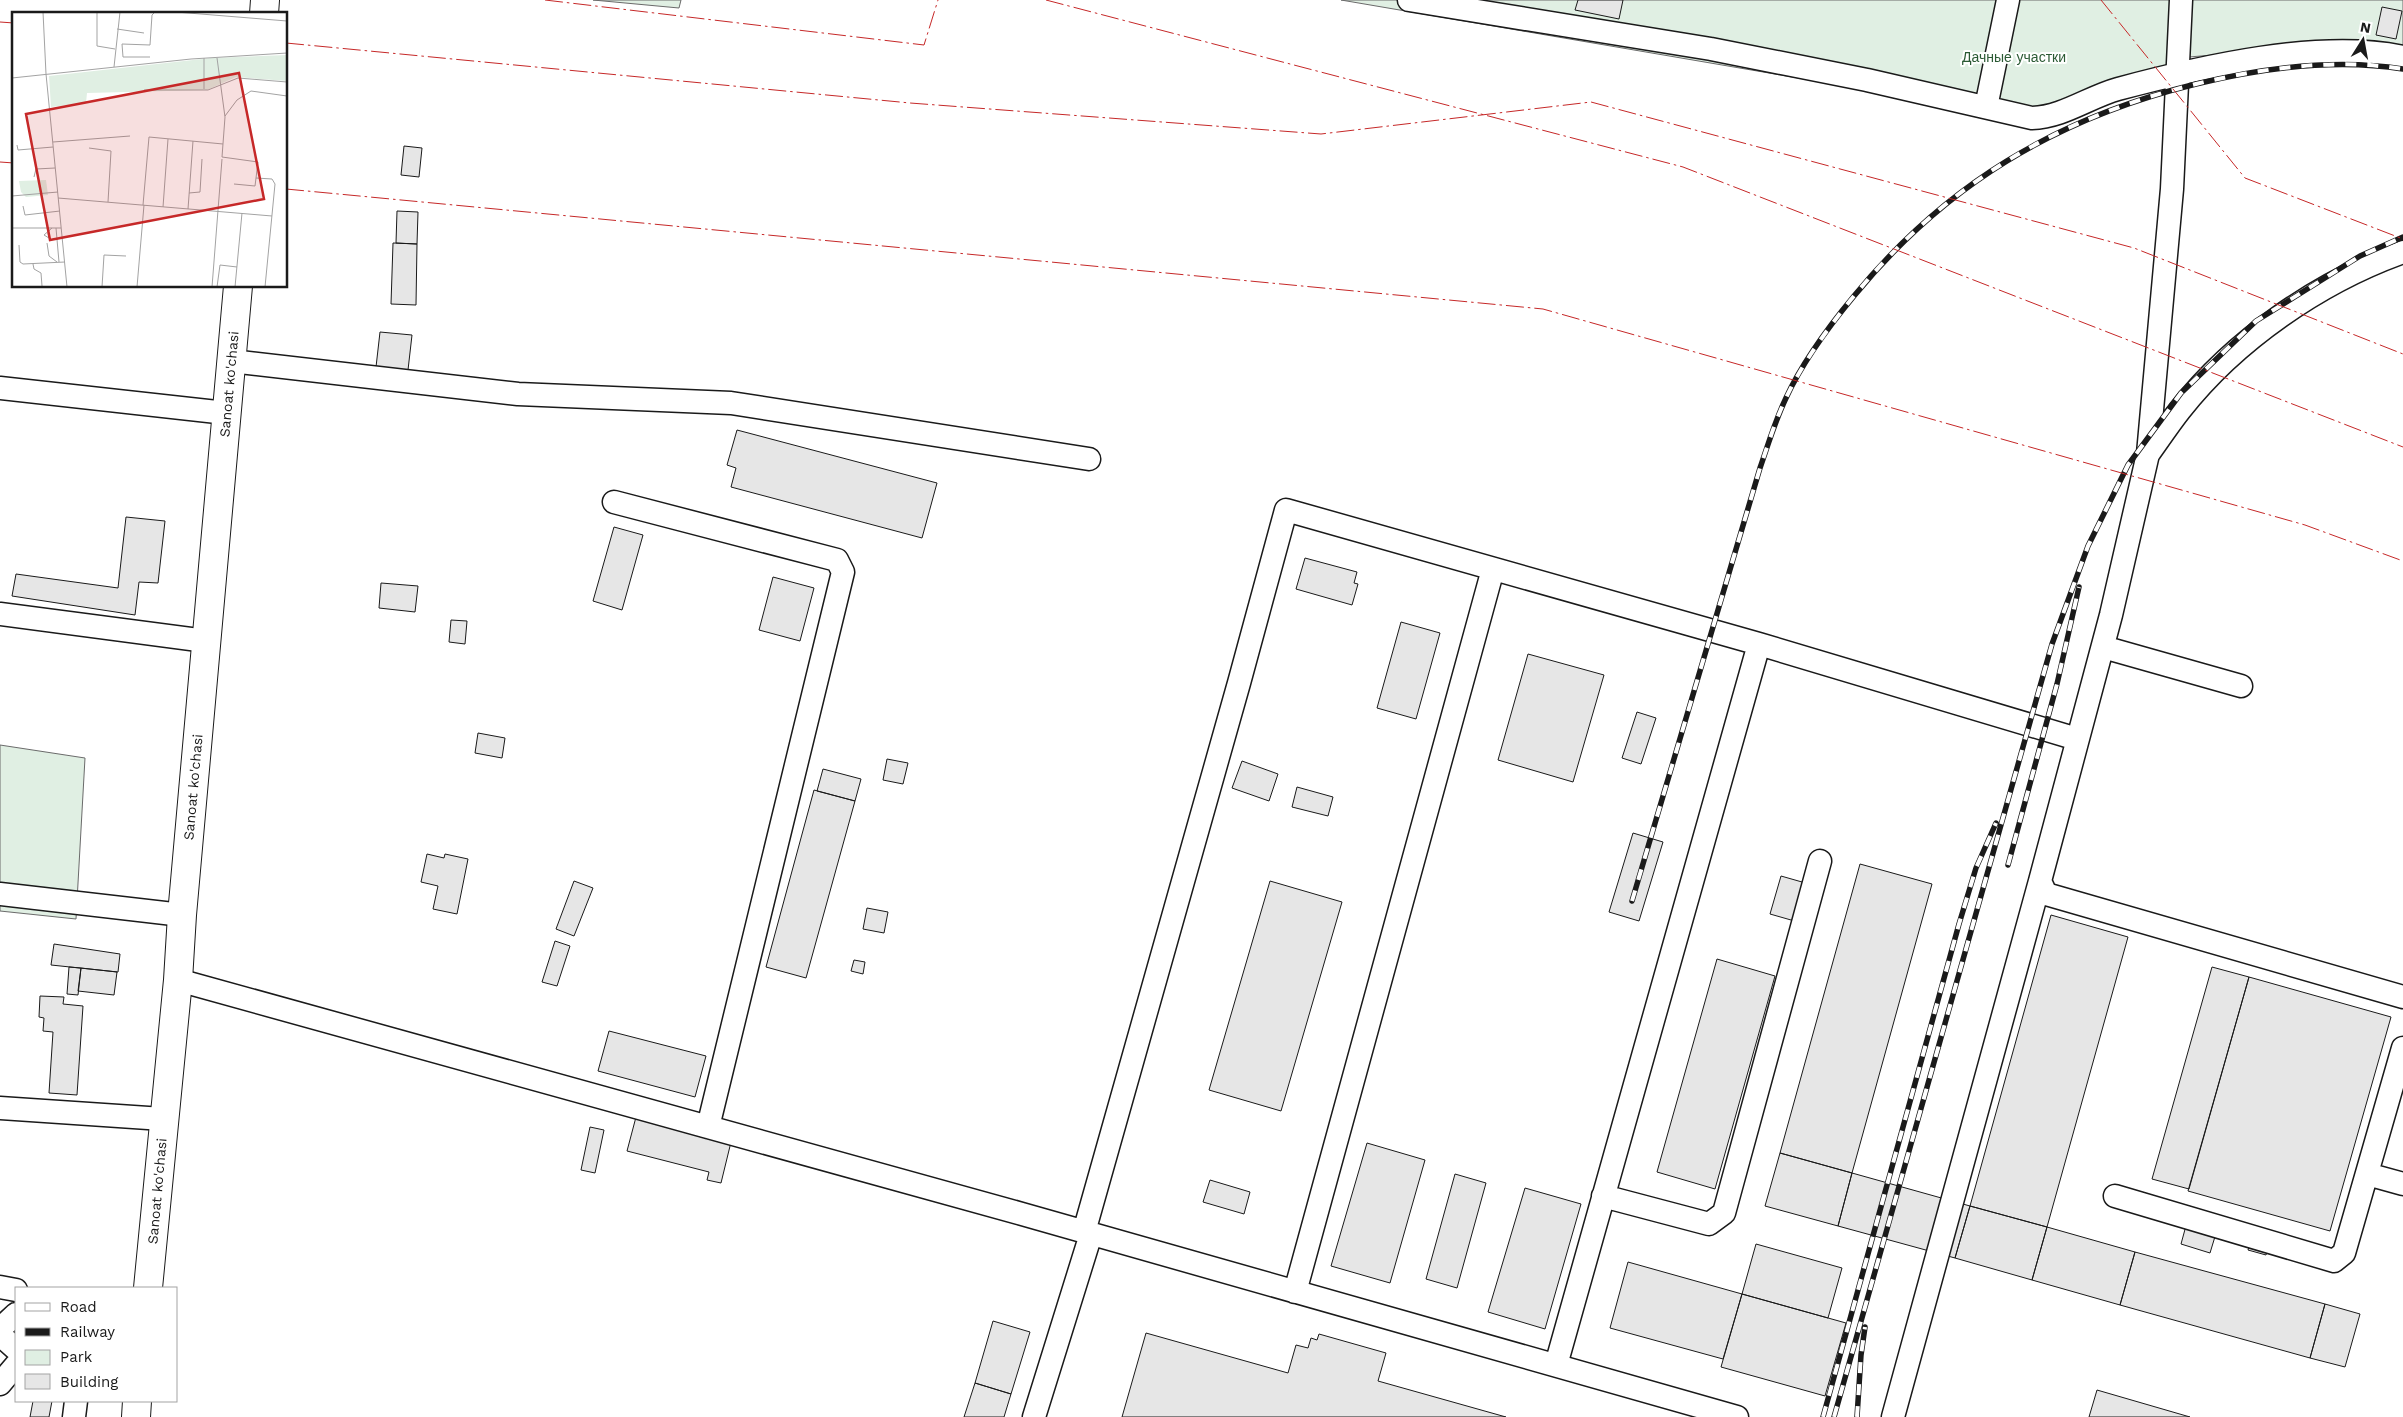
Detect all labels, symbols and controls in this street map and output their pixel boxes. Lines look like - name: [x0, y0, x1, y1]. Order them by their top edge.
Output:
- inset map: [12, 12, 288, 288]
- north arrow: [2338, 15, 2388, 65]
- text: N: [2359, 18, 2372, 36]
- park label: Дачные участки: [1962, 49, 2066, 65]
- street label: Sanoat ko'chasi: [216, 330, 242, 438]
- street label: Sanoat ko'chasi: [180, 733, 206, 841]
- street label: Sanoat ko'chasi: [144, 1137, 170, 1245]
- legend: [15, 1287, 178, 1402]
- text: Road: [60, 1298, 97, 1316]
- text: Railway: [60, 1323, 115, 1341]
- text: Park: [60, 1348, 93, 1366]
- text: Building: [60, 1373, 118, 1391]

